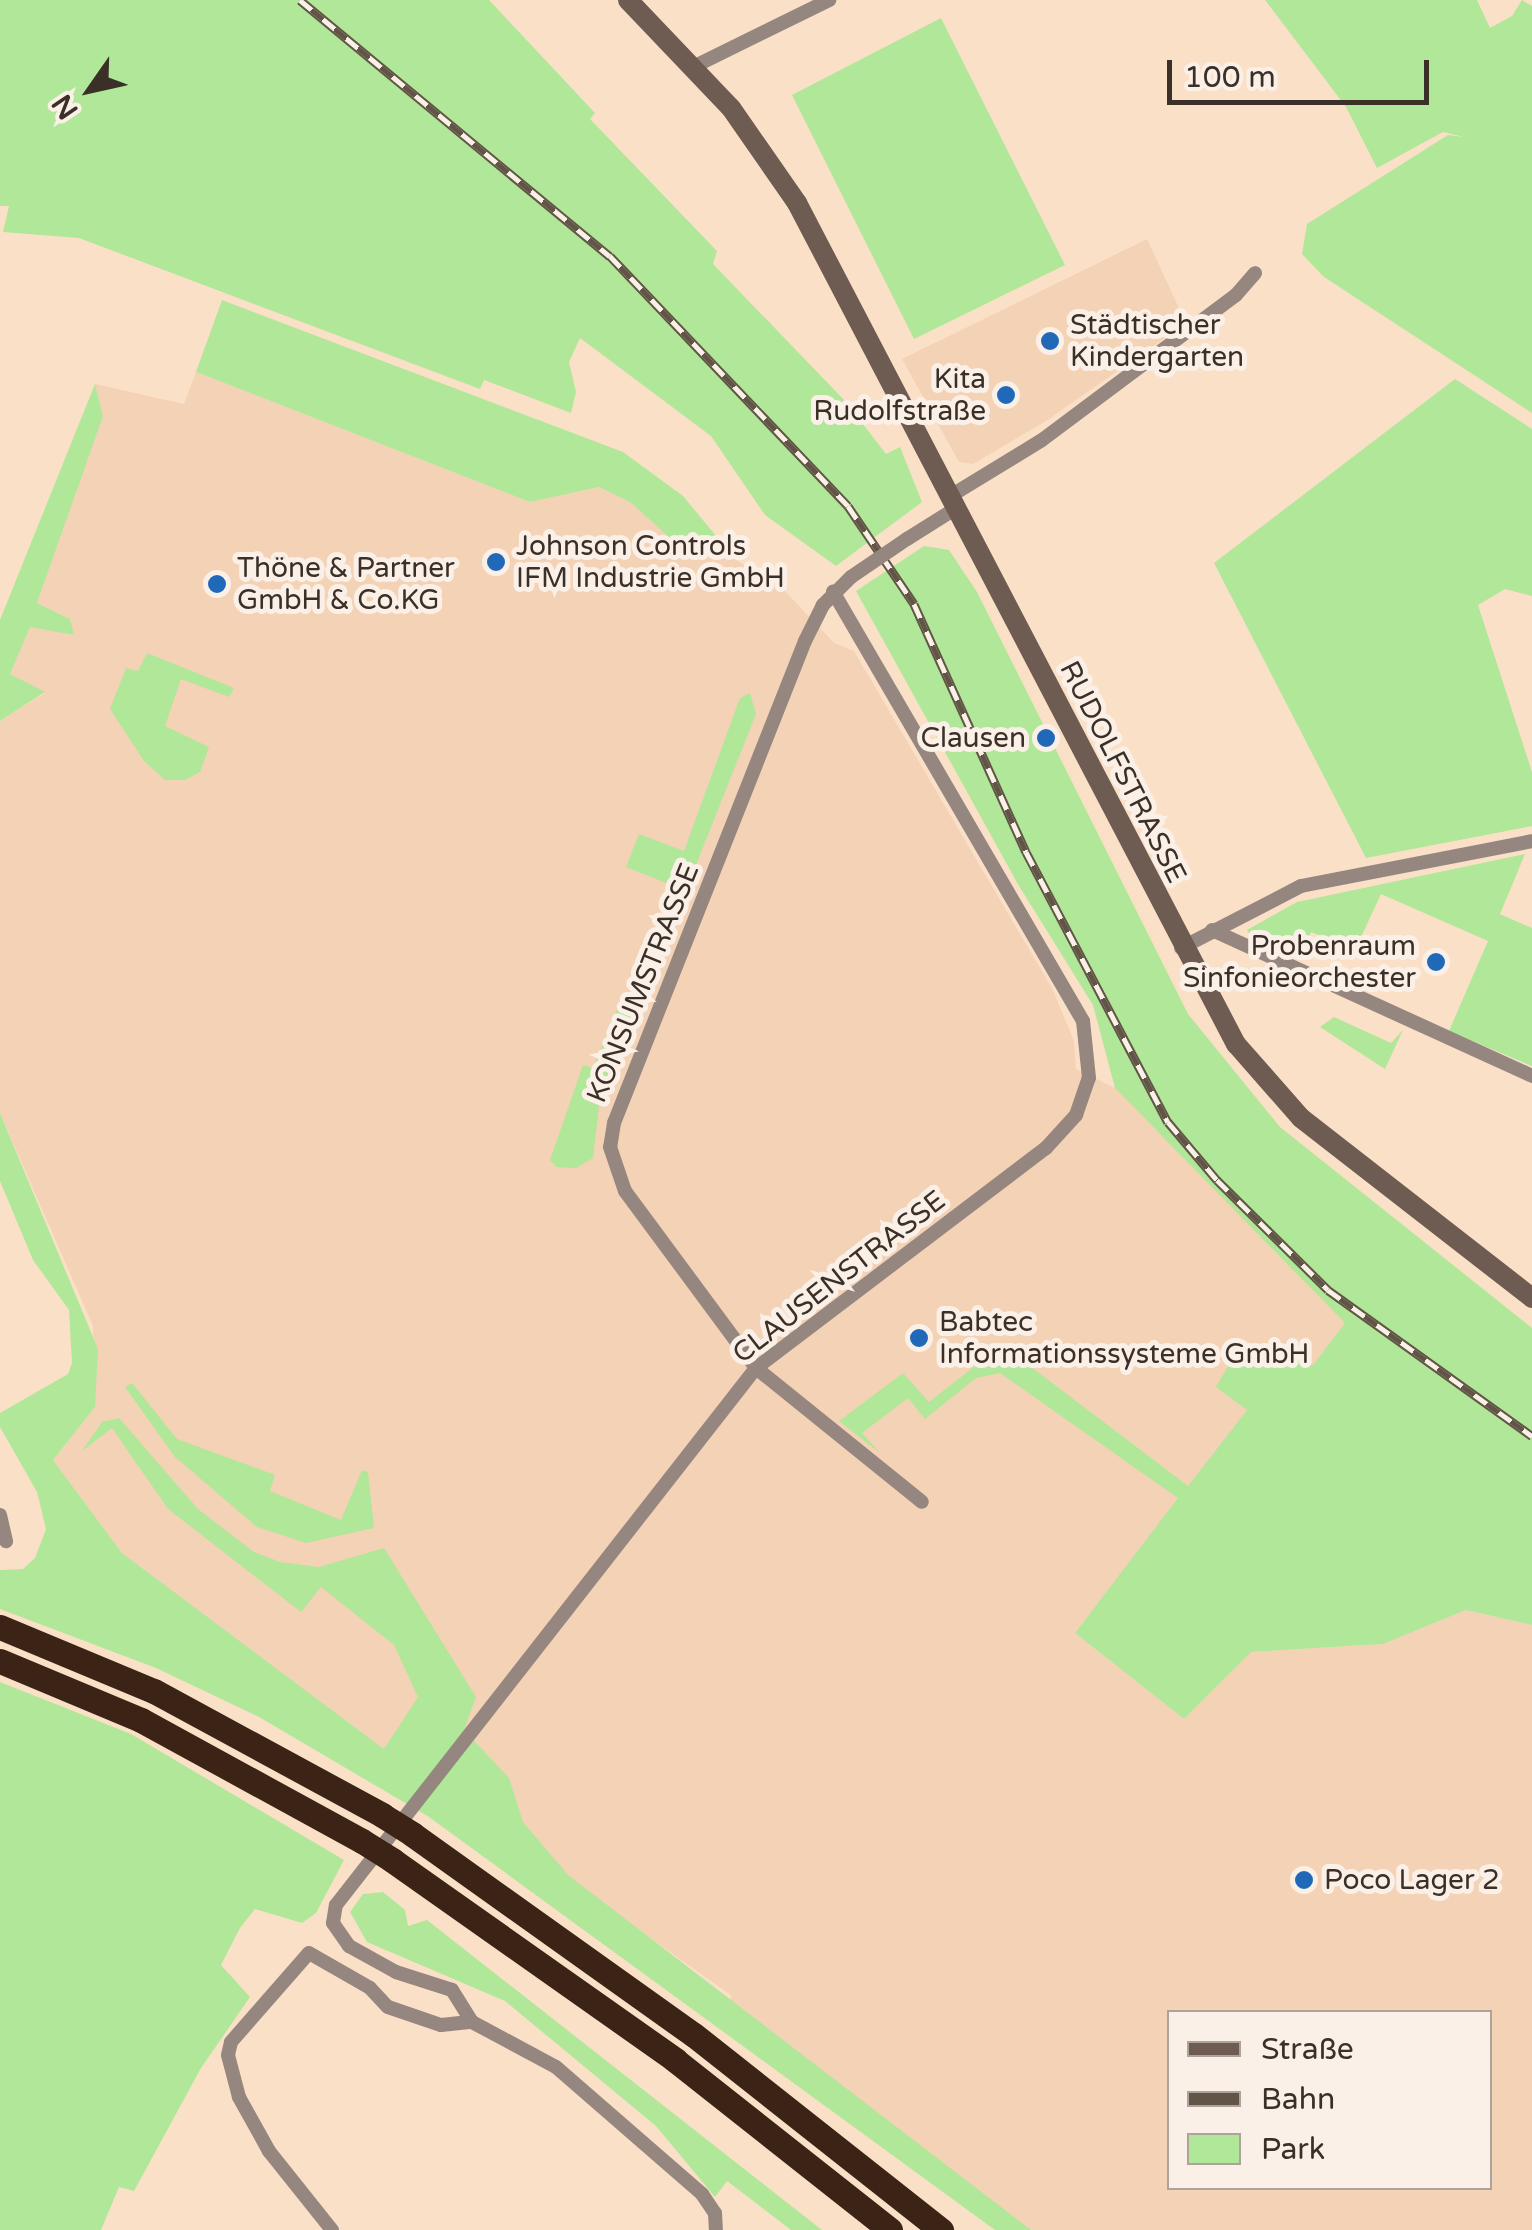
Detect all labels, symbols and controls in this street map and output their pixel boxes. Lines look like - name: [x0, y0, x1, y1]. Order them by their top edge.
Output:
- north arrow: [40, 40, 140, 140]
- scale bar: [1172, 40, 1434, 102]
- text: 100 m: [1184, 59, 1276, 96]
- text: N: [45, 88, 86, 126]
- place label: Städtischer Kindergarten: [1070, 308, 1244, 374]
- marker: Städtischer Kindergarten: [1039, 330, 1061, 352]
- place label: Kita Rudolfstraße: [813, 362, 986, 428]
- marker: Kita Rudolfstraße: [995, 384, 1017, 406]
- place label: Johnson Controls IFM Industrie GmbH: [516, 529, 785, 595]
- place label: Thöne & Partner GmbH & Co.KG: [237, 551, 455, 617]
- marker: Johnson Controls IFM Industrie GmbH: [485, 551, 507, 573]
- marker: Thöne & Partner GmbH & Co.KG: [206, 573, 228, 595]
- street label: RUDOLFSTRASSE: [1053, 655, 1193, 889]
- place label: Clausen: [921, 721, 1026, 755]
- marker: Clausen: [1035, 727, 1057, 749]
- street label: KONSUMSTRASSE: [580, 858, 706, 1108]
- place label: Probenraum Sinfonieorchester: [1183, 929, 1416, 995]
- marker: Probenraum Sinfonieorchester: [1425, 951, 1447, 973]
- street label: CLAUSENSTRASSE: [726, 1184, 952, 1370]
- place label: Babtec Informationssysteme GmbH: [939, 1305, 1309, 1371]
- marker: Babtec Informationssysteme GmbH: [908, 1327, 930, 1349]
- place label: Poco Lager 2: [1324, 1863, 1500, 1897]
- marker: Poco Lager 2: [1293, 1869, 1315, 1891]
- legend: [1167, 2010, 1492, 2190]
- text: Straße: [1261, 2031, 1354, 2068]
- text: Bahn: [1261, 2081, 1335, 2118]
- text: Park: [1261, 2131, 1325, 2168]

